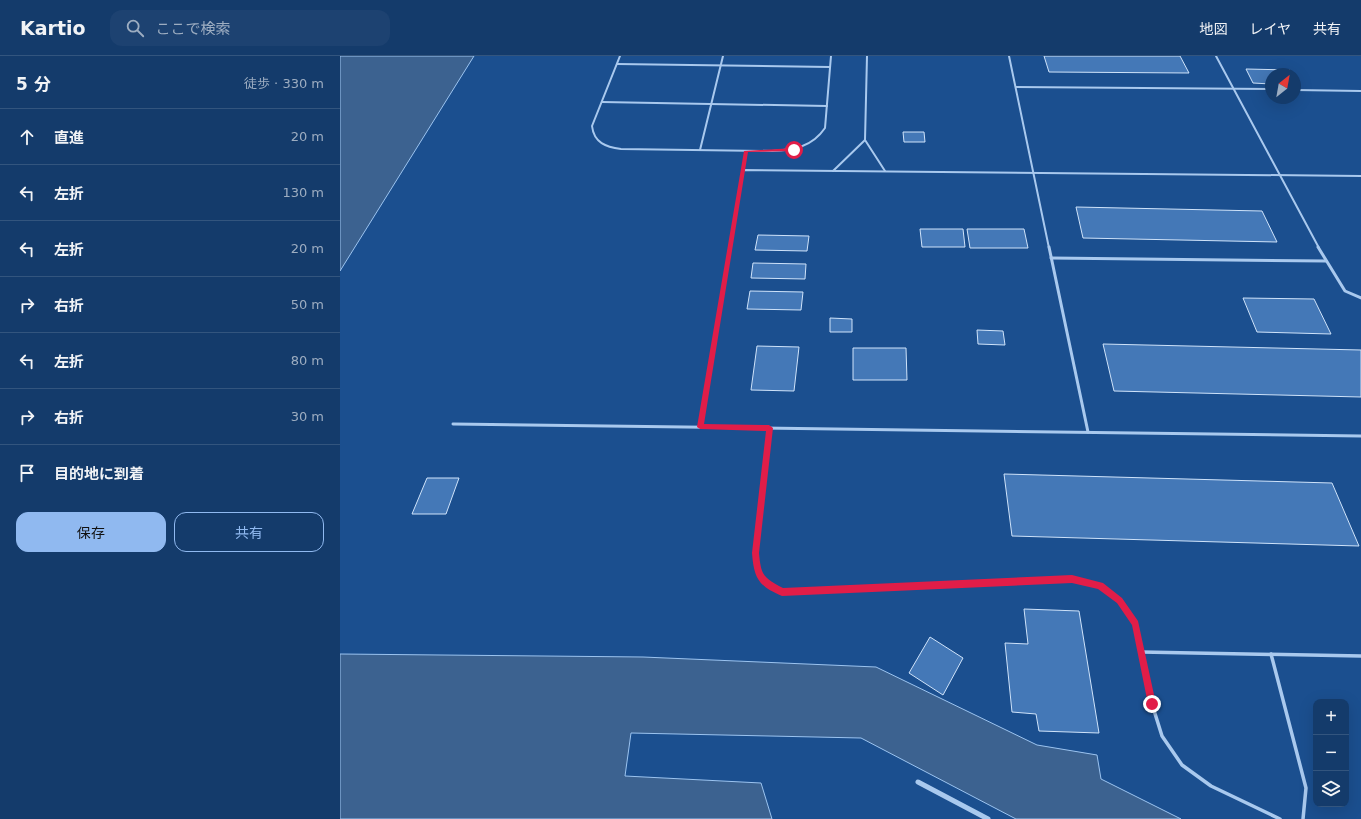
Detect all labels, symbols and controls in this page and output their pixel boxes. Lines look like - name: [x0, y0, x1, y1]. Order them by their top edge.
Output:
- search box: [110, 10, 390, 46]
- text: Kartio: [20, 17, 86, 39]
- icon: search: [124, 17, 146, 39]
- text: ここで検索: [156, 20, 231, 38]
- text: 地図: [1199, 21, 1227, 37]
- text: レイヤ: [1249, 21, 1291, 37]
- text: 共有: [1313, 21, 1341, 37]
- north arrow: [1265, 68, 1301, 104]
- text: 5 分: [16, 74, 51, 94]
- text: 徒歩 · 330 m: [244, 76, 324, 91]
- icon: ahead: [16, 126, 38, 148]
- text: 直進: [54, 129, 84, 147]
- text: 20 m: [291, 129, 324, 144]
- route start: [785, 141, 803, 159]
- icon: left: [16, 182, 38, 204]
- text: 左折: [54, 185, 84, 203]
- text: 130 m: [282, 185, 324, 200]
- icon: left: [16, 238, 38, 260]
- text: 左折: [54, 241, 84, 259]
- text: 20 m: [291, 241, 324, 256]
- icon: right: [16, 294, 38, 316]
- text: 右折: [54, 297, 84, 315]
- text: 50 m: [291, 297, 324, 312]
- icon: left: [16, 350, 38, 372]
- text: 左折: [54, 353, 84, 371]
- text: 80 m: [291, 353, 324, 368]
- icon: right: [16, 406, 38, 428]
- text: 右折: [54, 409, 84, 427]
- text: 30 m: [291, 409, 324, 424]
- icon: arrive: [16, 462, 38, 484]
- text: 目的地に到着: [54, 465, 144, 483]
- button: 保存: [16, 512, 166, 552]
- button: 共有: [174, 512, 324, 552]
- route end: [1143, 695, 1161, 713]
- map controls: [1313, 699, 1349, 807]
- button: +: [1313, 699, 1349, 735]
- button: −: [1313, 735, 1349, 771]
- button: layers: [1313, 771, 1349, 807]

